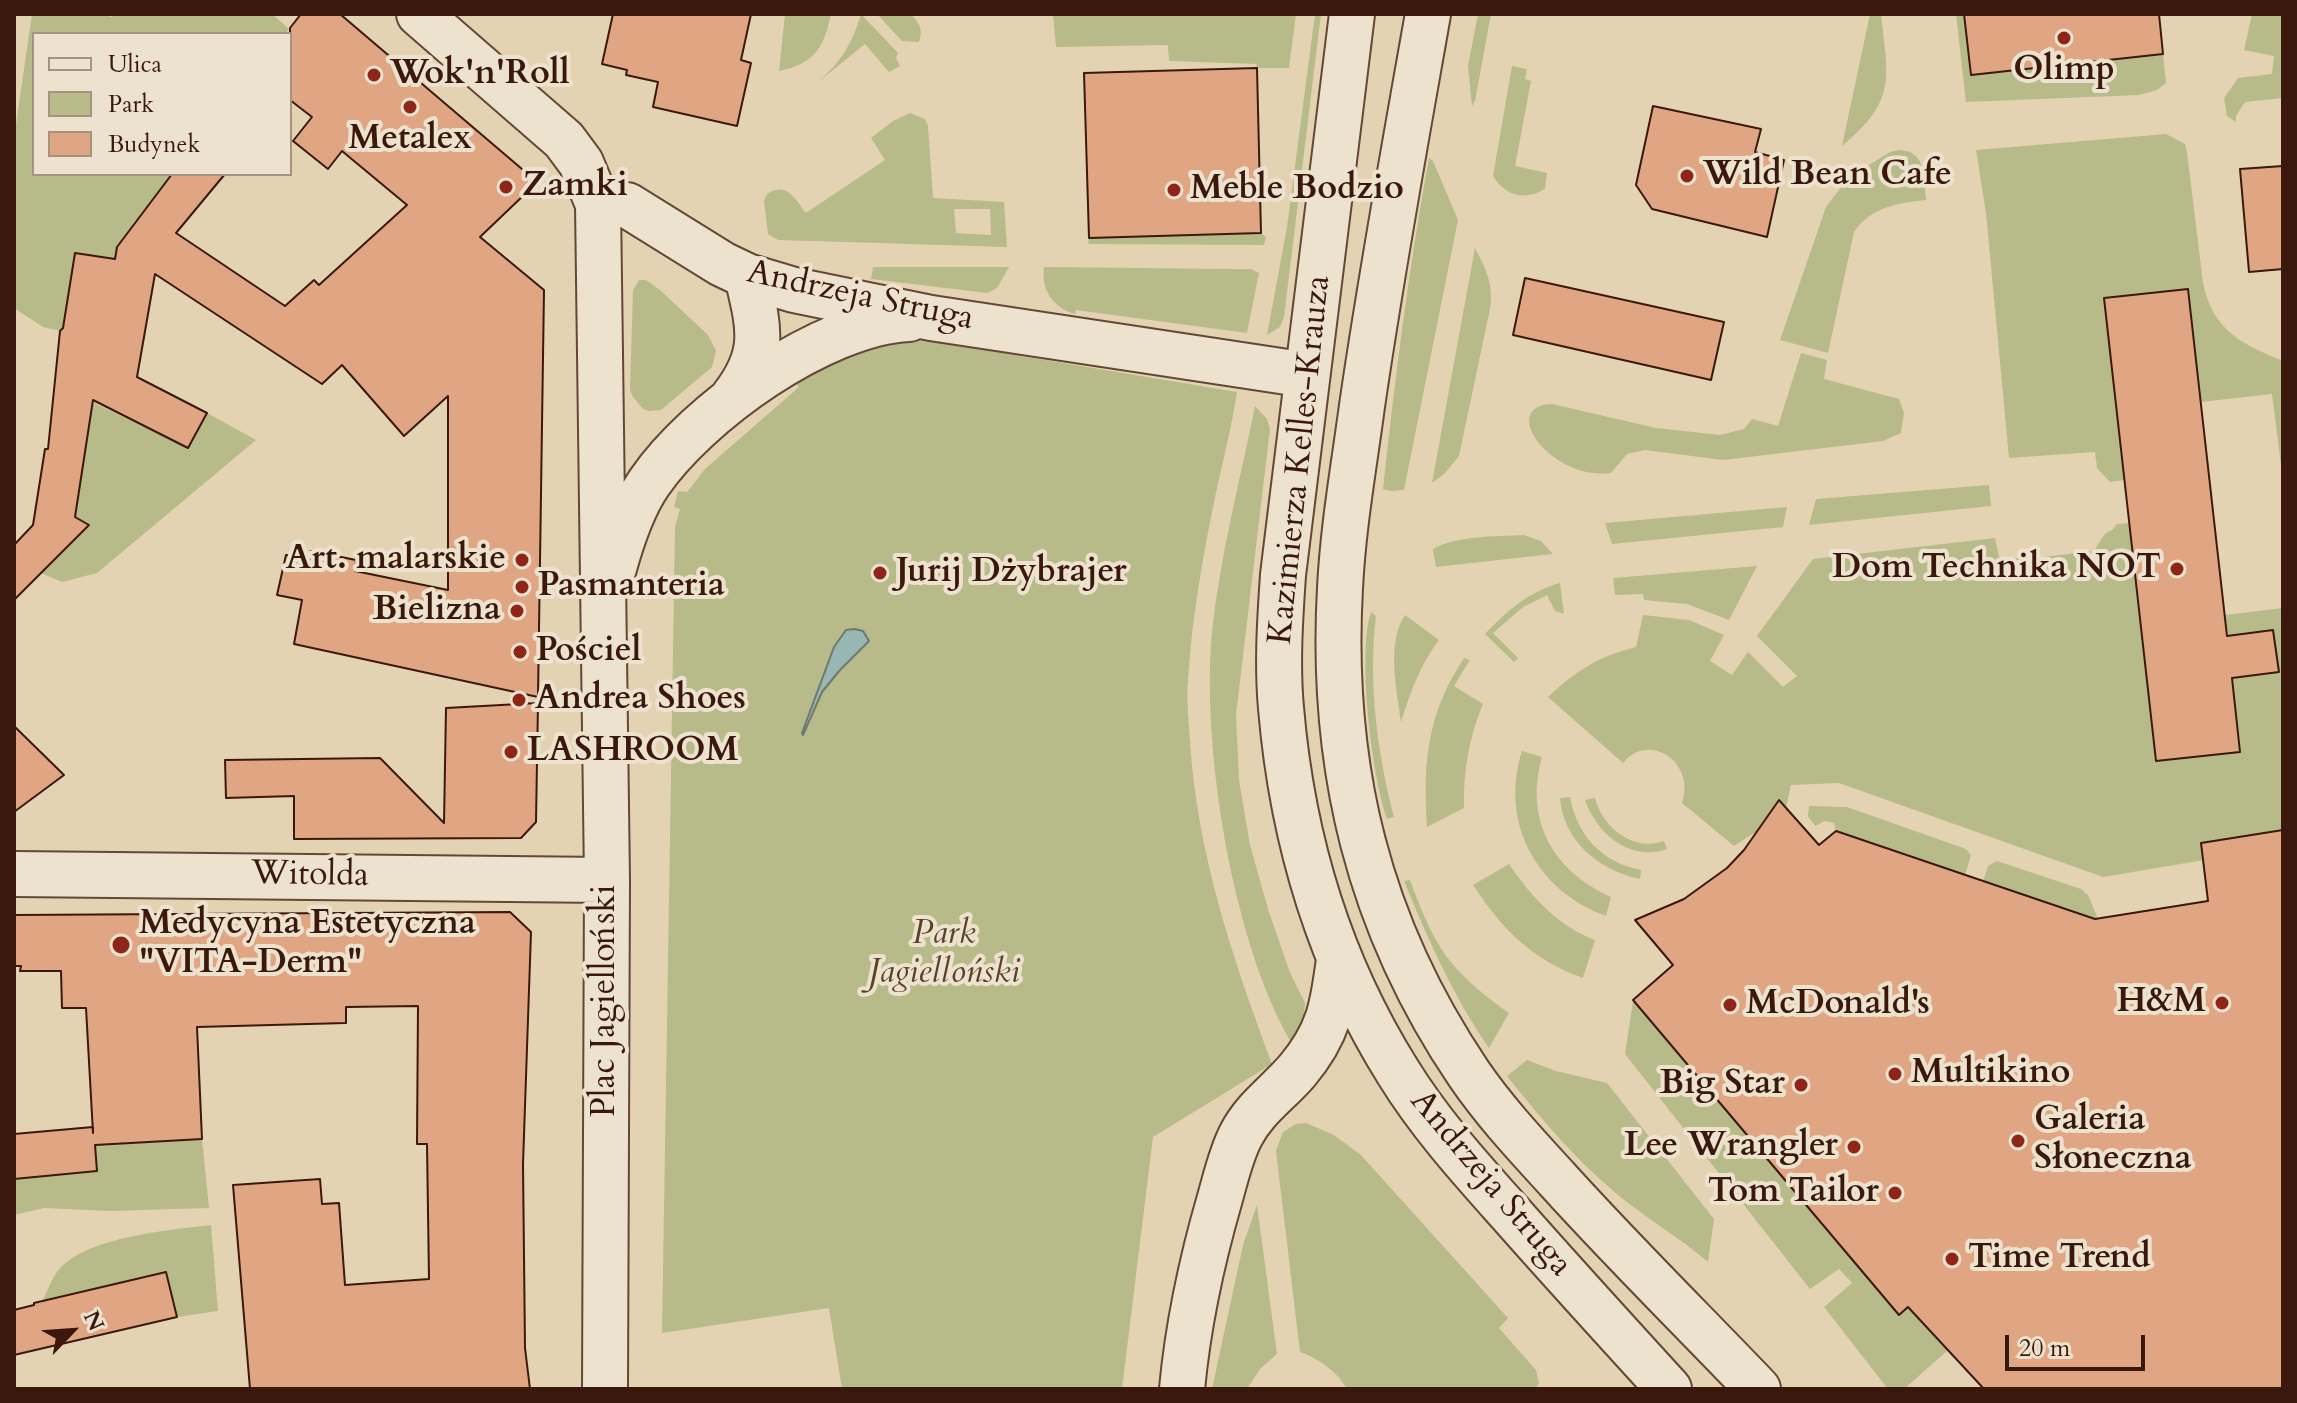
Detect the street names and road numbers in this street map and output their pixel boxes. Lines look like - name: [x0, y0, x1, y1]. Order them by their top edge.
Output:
- street label: Andrzeja Struga: [743, 253, 977, 341]
- street label: Kazimierza Kelles-Krauza: [1261, 273, 1341, 647]
- street label: Witolda: [251, 855, 369, 897]
- street label: Plac Jagielloński: [586, 885, 626, 1117]
- street label: Andrzeja Struga: [1400, 1083, 1580, 1285]

